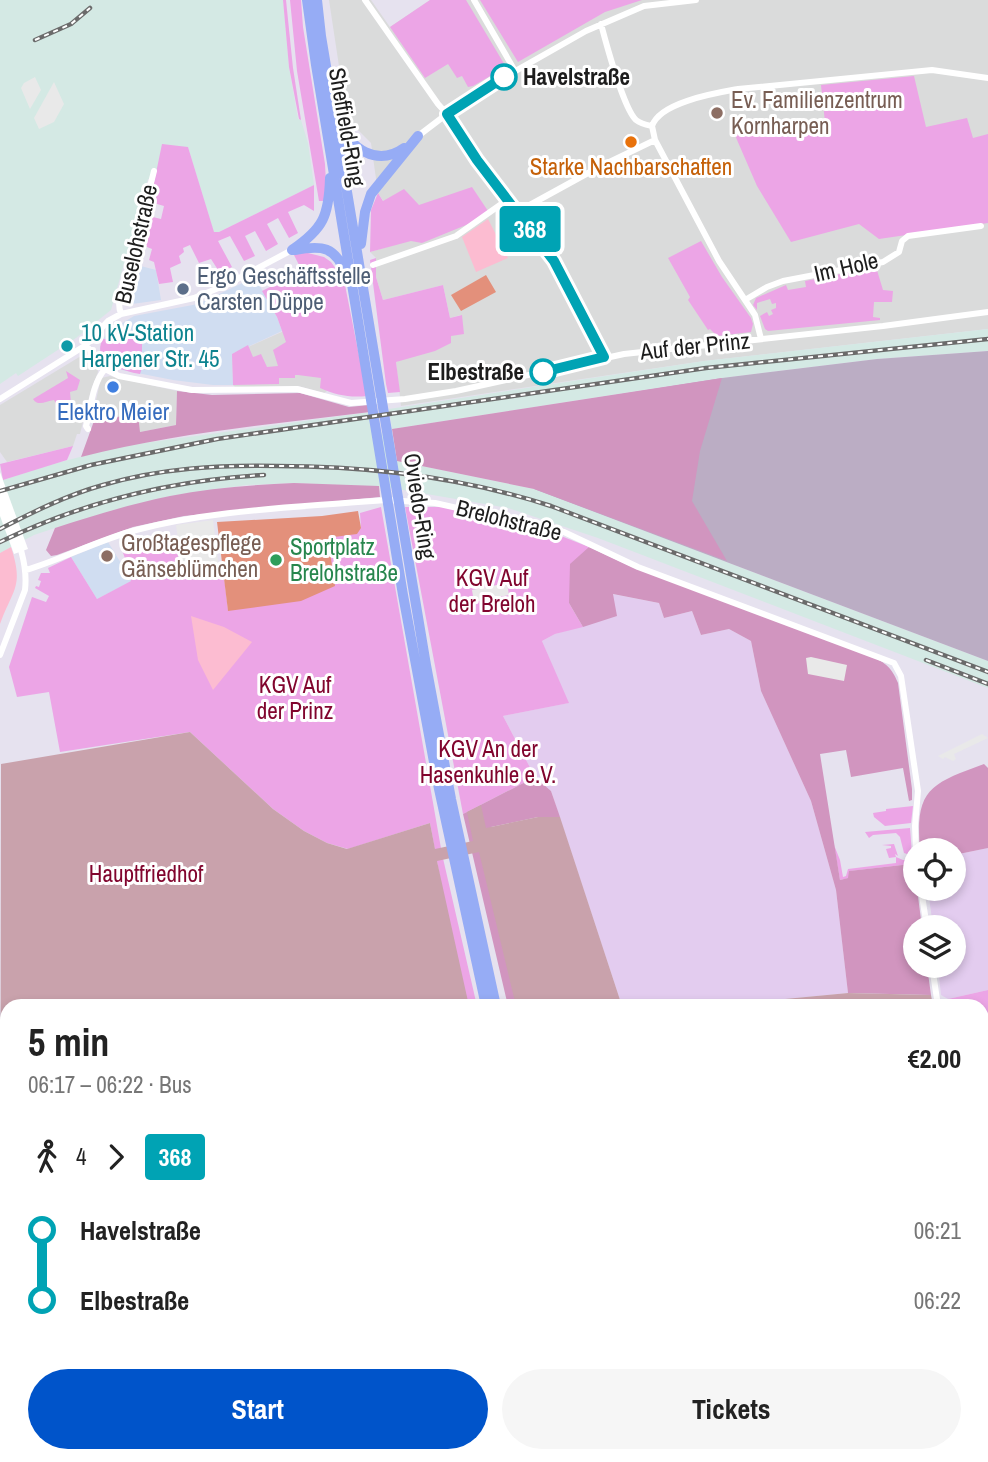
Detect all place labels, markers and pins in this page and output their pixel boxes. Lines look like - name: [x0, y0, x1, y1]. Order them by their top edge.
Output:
- place label: Havelstraße: [523, 61, 630, 92]
- marker: Havelstraße: [491, 64, 517, 90]
- place label: Ev. Familienzentrum Kornharpen: [731, 84, 903, 141]
- marker: Ev. Familienzentrum Kornharpen: [709, 105, 725, 121]
- marker: Starke Nachbarschaften: [623, 134, 639, 150]
- place label: Starke Nachbarschaften: [530, 151, 732, 182]
- place label: Ergo Geschäftsstelle Carsten Düppe: [197, 260, 371, 317]
- marker: Ergo Geschäftsstelle Carsten Düppe: [175, 281, 191, 297]
- place label: 10 kV-Station Harpener Str. 45: [81, 317, 219, 374]
- marker: 10 kV-Station Harpener Str. 45: [59, 338, 75, 354]
- place label: Elbestraße: [428, 356, 524, 387]
- marker: Elbestraße: [530, 359, 556, 385]
- marker: Elektro Meier: [105, 379, 121, 395]
- place label: Elektro Meier: [57, 396, 170, 427]
- place label: Großtagespflege Gänseblümchen: [121, 527, 261, 584]
- place label: Sportplatz Brelohstraße: [290, 531, 398, 588]
- marker: Großtagespflege Gänseblümchen: [99, 548, 115, 564]
- marker: Sportplatz Brelohstraße: [268, 552, 284, 568]

